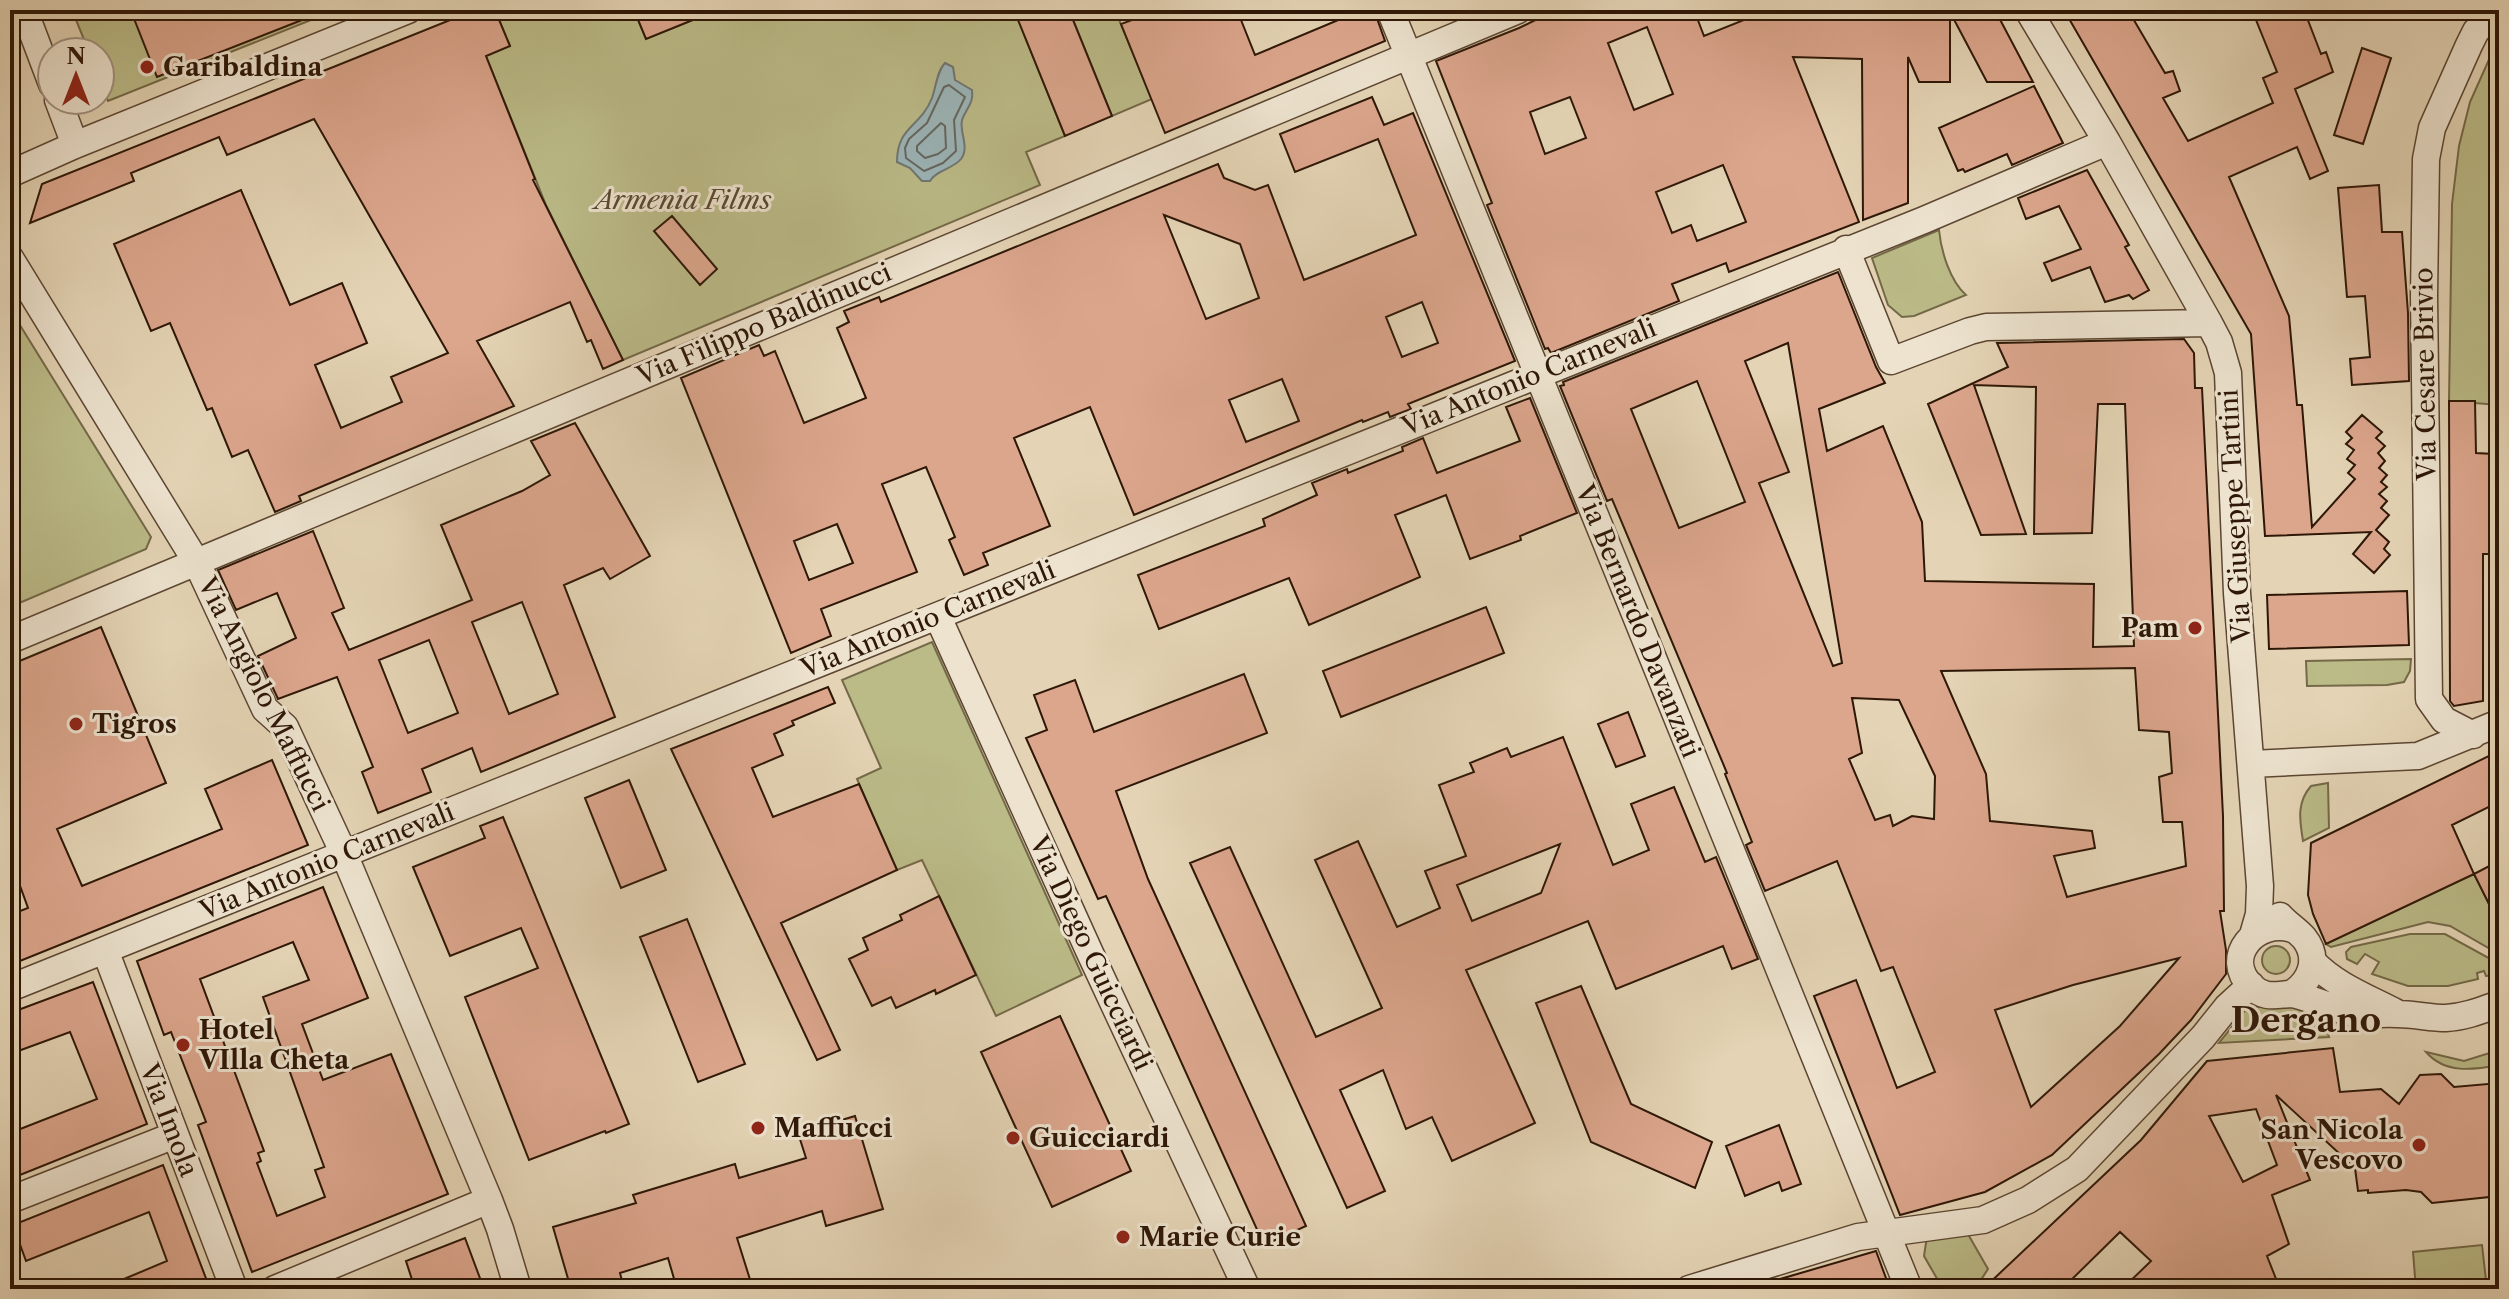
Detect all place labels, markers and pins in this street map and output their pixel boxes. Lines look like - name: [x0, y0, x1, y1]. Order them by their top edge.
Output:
- place label: Garibaldina: [163, 51, 324, 83]
- marker: Garibaldina: [138, 58, 156, 76]
- place label: Pam: [2121, 612, 2179, 644]
- marker: Pam: [2186, 619, 2204, 637]
- place label: Tigros: [92, 708, 177, 740]
- marker: Tigros: [67, 715, 85, 733]
- place label: Hotel VIlla Cheta: [198, 1014, 350, 1076]
- marker: Hotel VIlla Cheta: [174, 1036, 192, 1054]
- place label: Maffucci: [774, 1112, 892, 1144]
- place label: San Nicola Vescovo: [2260, 1114, 2404, 1176]
- marker: Maffucci: [749, 1119, 767, 1137]
- place label: Guicciardi: [1029, 1122, 1170, 1154]
- marker: Guicciardi: [1004, 1129, 1022, 1147]
- marker: San Nicola Vescovo: [2410, 1136, 2428, 1154]
- place label: Marie Curie: [1139, 1221, 1301, 1253]
- marker: Marie Curie: [1114, 1228, 1132, 1246]

